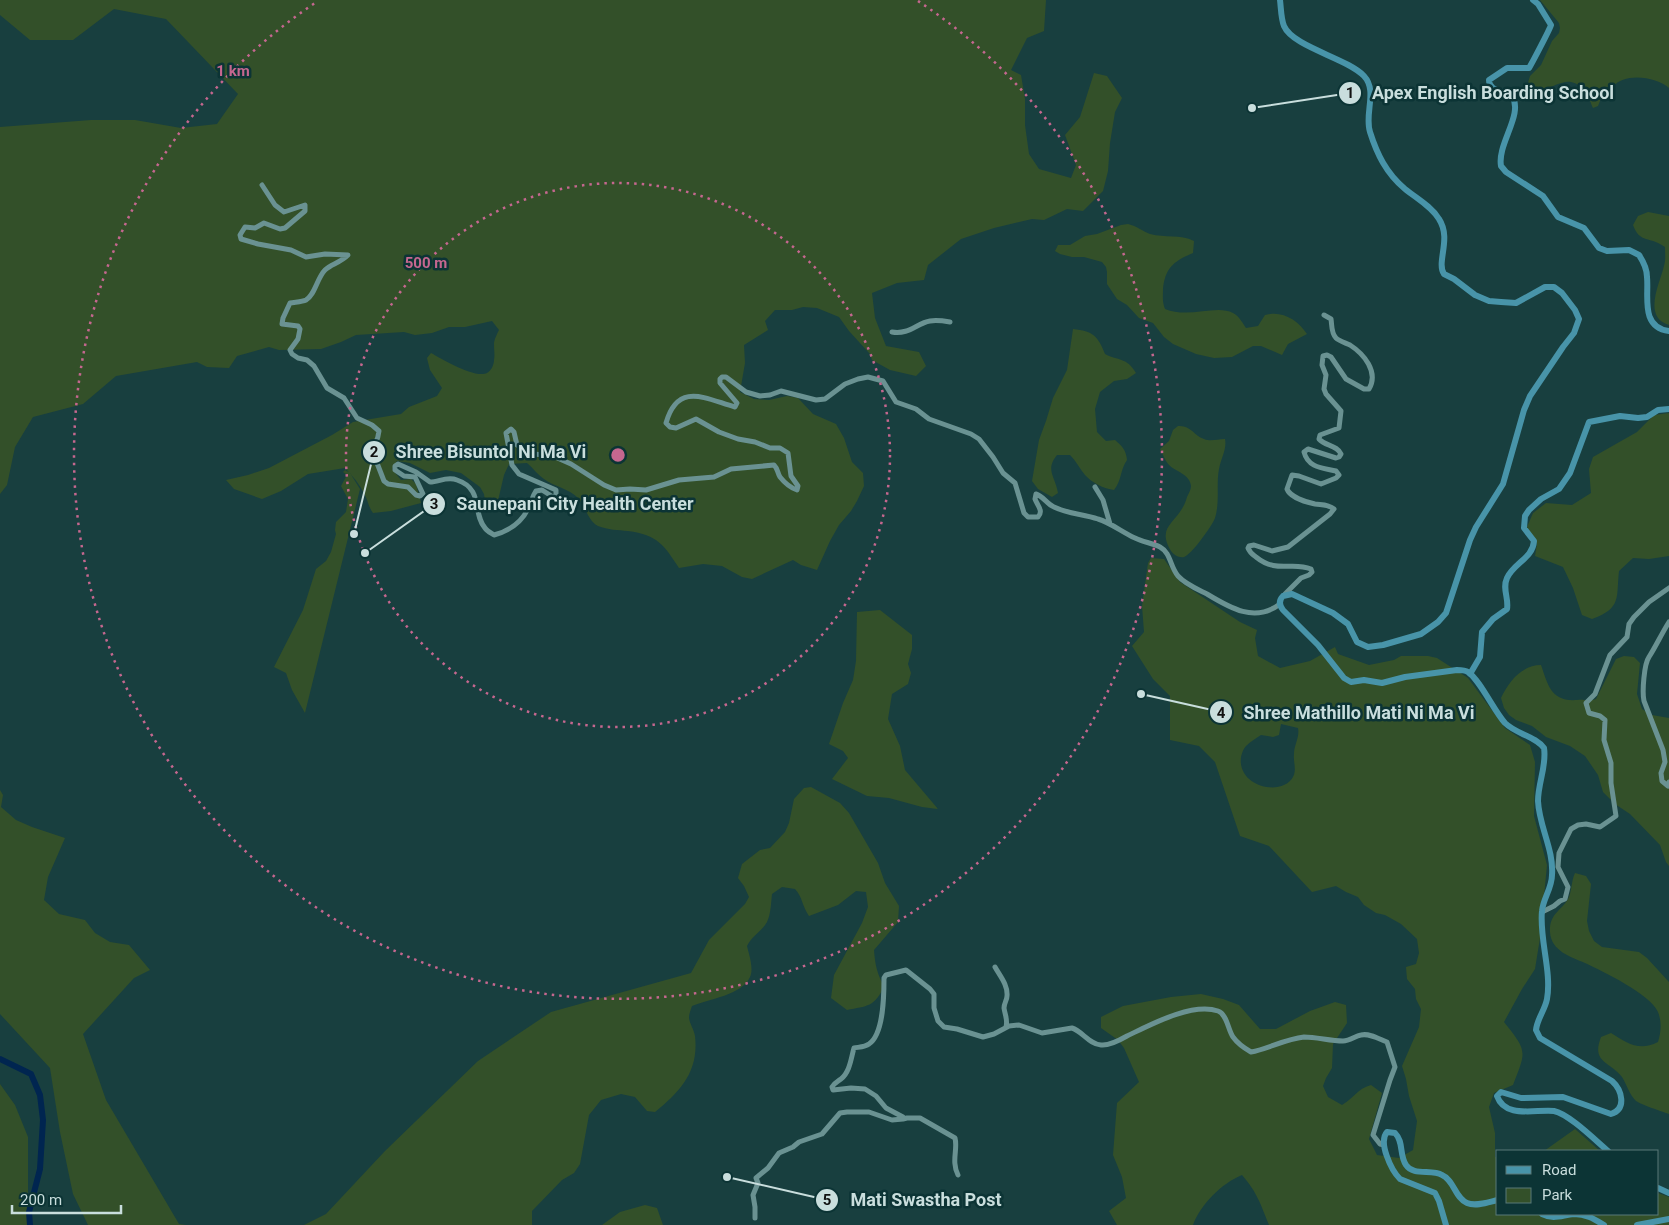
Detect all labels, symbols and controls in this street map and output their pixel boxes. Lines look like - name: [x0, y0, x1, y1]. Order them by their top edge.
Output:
- text: 1 km: [216, 62, 250, 80]
- callout: Apex English Boarding School: [1337, 77, 1624, 110]
- text: Apex English Boarding School: [1372, 82, 1614, 103]
- text: 1: [1346, 84, 1354, 102]
- text: 500 m: [405, 254, 447, 272]
- callout: Shree Bisuntol Ni Ma Vi: [361, 436, 597, 469]
- text: Shree Bisuntol Ni Ma Vi: [396, 441, 586, 462]
- text: 2: [370, 443, 379, 461]
- centre of rings: [609, 446, 627, 464]
- callout: Saunepani City Health Center: [421, 487, 703, 520]
- text: Saunepani City Health Center: [456, 493, 694, 514]
- text: 3: [430, 495, 438, 513]
- callout: Shree Mathillo Mati Ni Ma Vi: [1208, 696, 1485, 729]
- text: Shree Mathillo Mati Ni Ma Vi: [1243, 702, 1475, 723]
- text: 4: [1217, 704, 1226, 722]
- legend: [1496, 1150, 1659, 1215]
- text: Road: [1542, 1161, 1576, 1179]
- scale bar: [12, 1182, 121, 1214]
- callout: Mati Swastha Post: [815, 1183, 1011, 1216]
- text: Park: [1542, 1186, 1573, 1204]
- text: Mati Swastha Post: [850, 1189, 1002, 1210]
- text: 200 m: [20, 1191, 62, 1209]
- text: 5: [823, 1191, 831, 1209]

